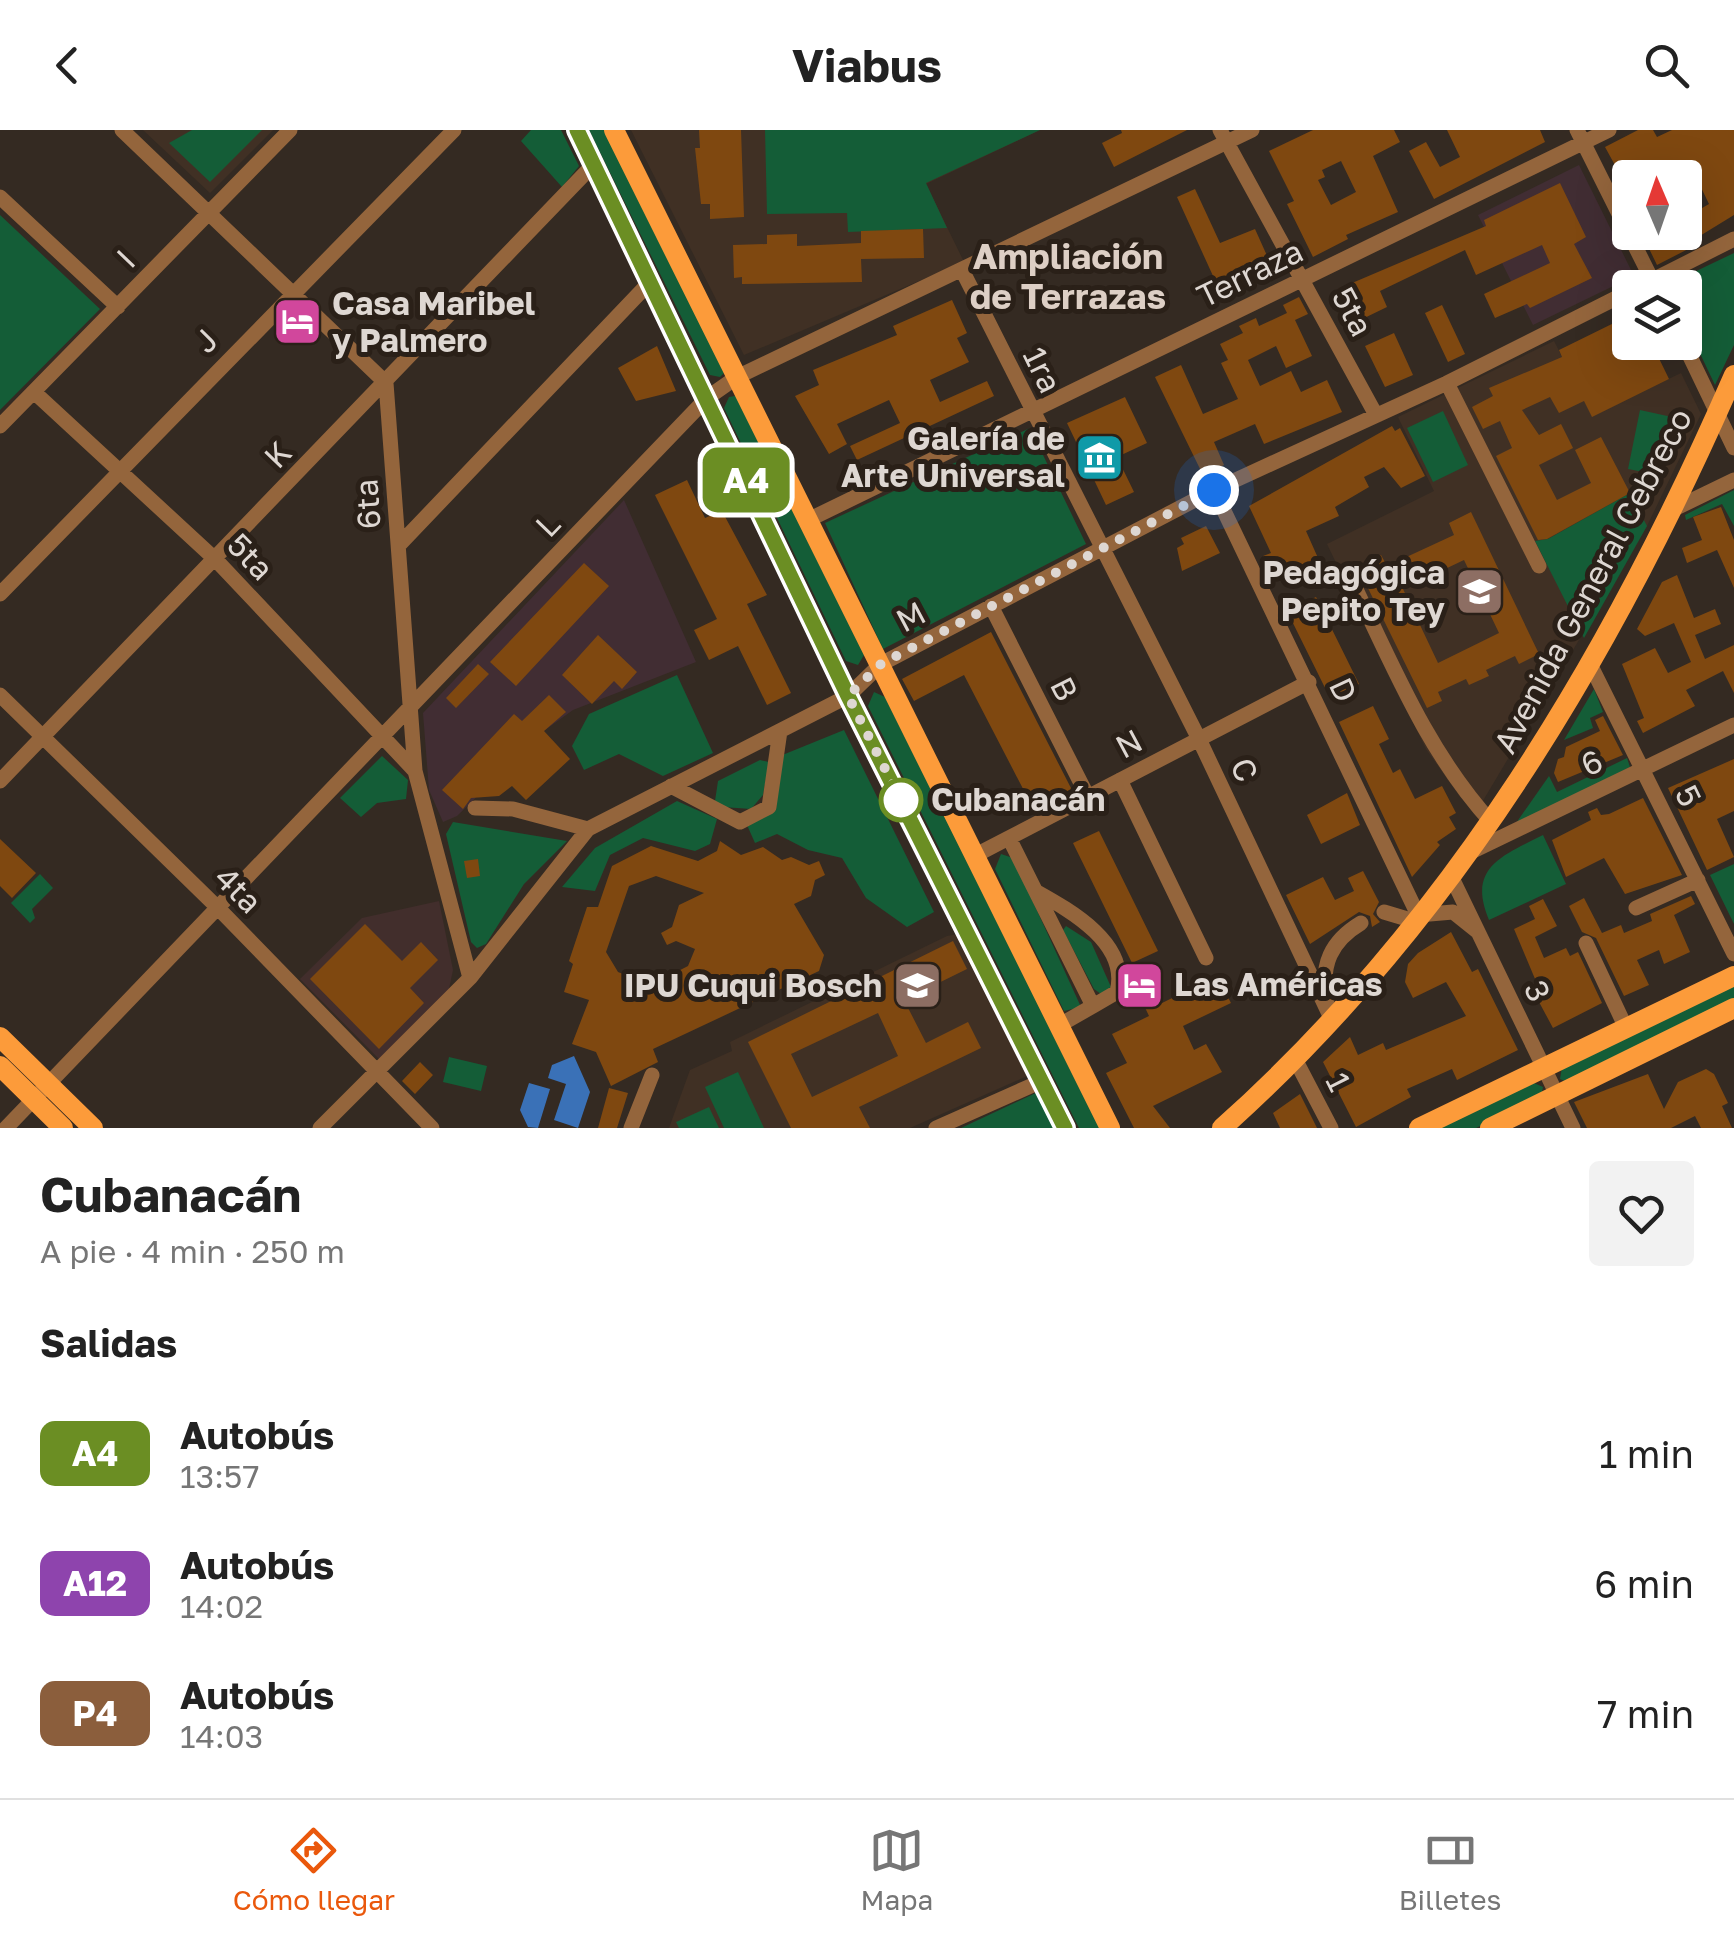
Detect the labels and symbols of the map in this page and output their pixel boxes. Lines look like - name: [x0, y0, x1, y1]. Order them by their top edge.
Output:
- north arrow: [1612, 160, 1702, 250]
- street label: Terraza: [1191, 231, 1309, 315]
- district label: Ampliación de Terrazas: [970, 235, 1166, 317]
- street label: I: [108, 241, 142, 275]
- street label: 5ta: [1324, 281, 1381, 342]
- place label: Casa Maribel y Palmero: [332, 284, 536, 359]
- hotel icon: Casa Maribel y Palmero: [271, 296, 323, 348]
- street label: J: [186, 321, 225, 360]
- street label: 1ra: [1016, 341, 1070, 398]
- street label: Avenida General Cebreco: [1485, 402, 1699, 759]
- place label: Galería de Arte Universal: [841, 419, 1065, 494]
- museum icon: Galería de Arte Universal: [1074, 431, 1126, 483]
- street label: K: [256, 433, 299, 475]
- line badge: A4: [701, 448, 791, 512]
- your location: [1189, 465, 1239, 515]
- street label: 6ta: [346, 478, 388, 530]
- street label: L: [527, 505, 567, 544]
- street label: 5ta: [220, 525, 282, 587]
- place label: Pedagógica Pepito Tey: [1262, 553, 1445, 628]
- school or university icon: Pedagógica Pepito Tey: [1454, 565, 1506, 617]
- street label: M: [889, 593, 932, 639]
- street label: B: [1043, 670, 1087, 707]
- street label: D: [1322, 671, 1366, 708]
- street label: N: [1109, 721, 1148, 766]
- street label: 6: [1575, 741, 1609, 783]
- street label: C: [1223, 752, 1267, 787]
- marker: Cubanacán: [880, 779, 922, 821]
- street label: 5: [1668, 779, 1710, 812]
- place label: Cubanacán: [931, 780, 1105, 818]
- street label: 4ta: [207, 858, 270, 921]
- hotel icon: Las Américas: [1113, 959, 1165, 1011]
- school or university icon: IPU Cuqui Bosch: [891, 960, 943, 1012]
- place label: Las Américas: [1174, 965, 1383, 1003]
- place label: IPU Cuqui Bosch: [624, 966, 882, 1004]
- street label: 3: [1517, 974, 1559, 1007]
- street label: 1: [1318, 1066, 1359, 1097]

